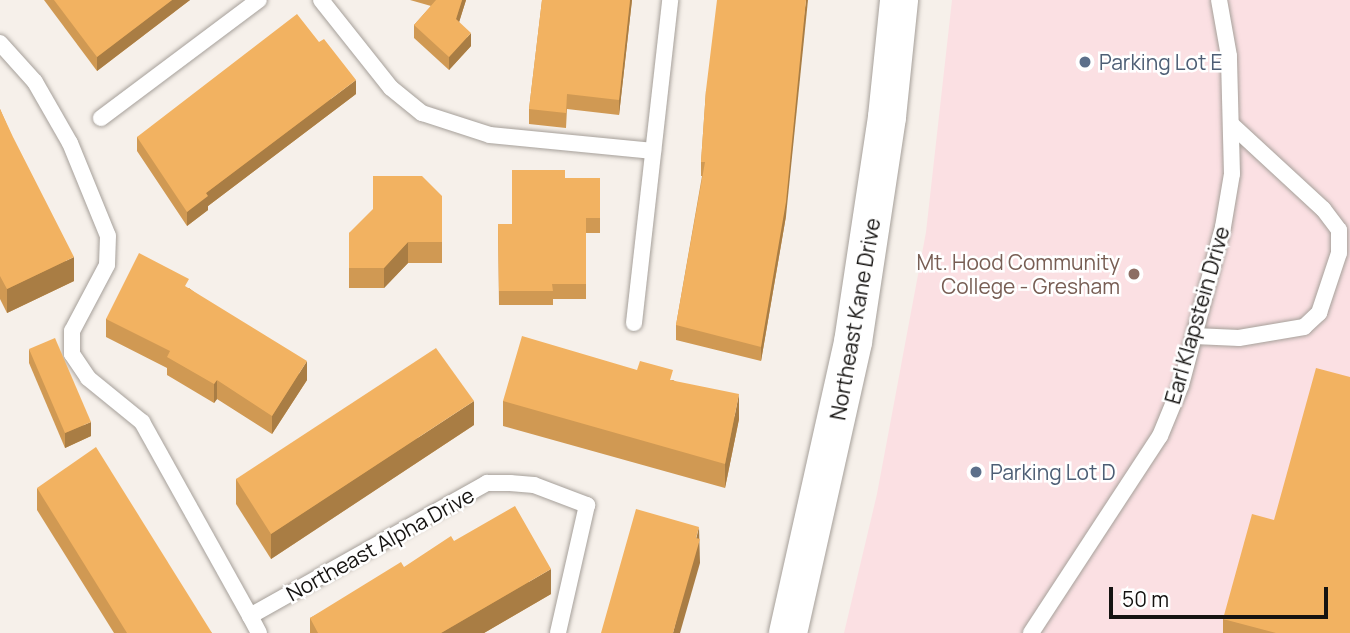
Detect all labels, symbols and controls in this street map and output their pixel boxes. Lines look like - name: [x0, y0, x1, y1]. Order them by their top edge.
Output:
- place label: Parking Lot E: [1099, 49, 1223, 75]
- marker: Parking Lot E: [1077, 54, 1093, 70]
- street label: Northeast Kane Drive: [825, 216, 885, 422]
- street label: Earl Klapstein Drive: [1160, 223, 1234, 407]
- place label: Mt. Hood Community College - Gresham: [916, 249, 1120, 299]
- marker: Mt. Hood Community College - Gresham: [1126, 266, 1142, 282]
- place label: Parking Lot D: [990, 459, 1116, 485]
- marker: Parking Lot D: [968, 464, 984, 480]
- street label: Northeast Alpha Drive: [282, 482, 478, 606]
- scale bar: [1112, 574, 1331, 618]
- text: 50 m: [1122, 585, 1169, 613]

